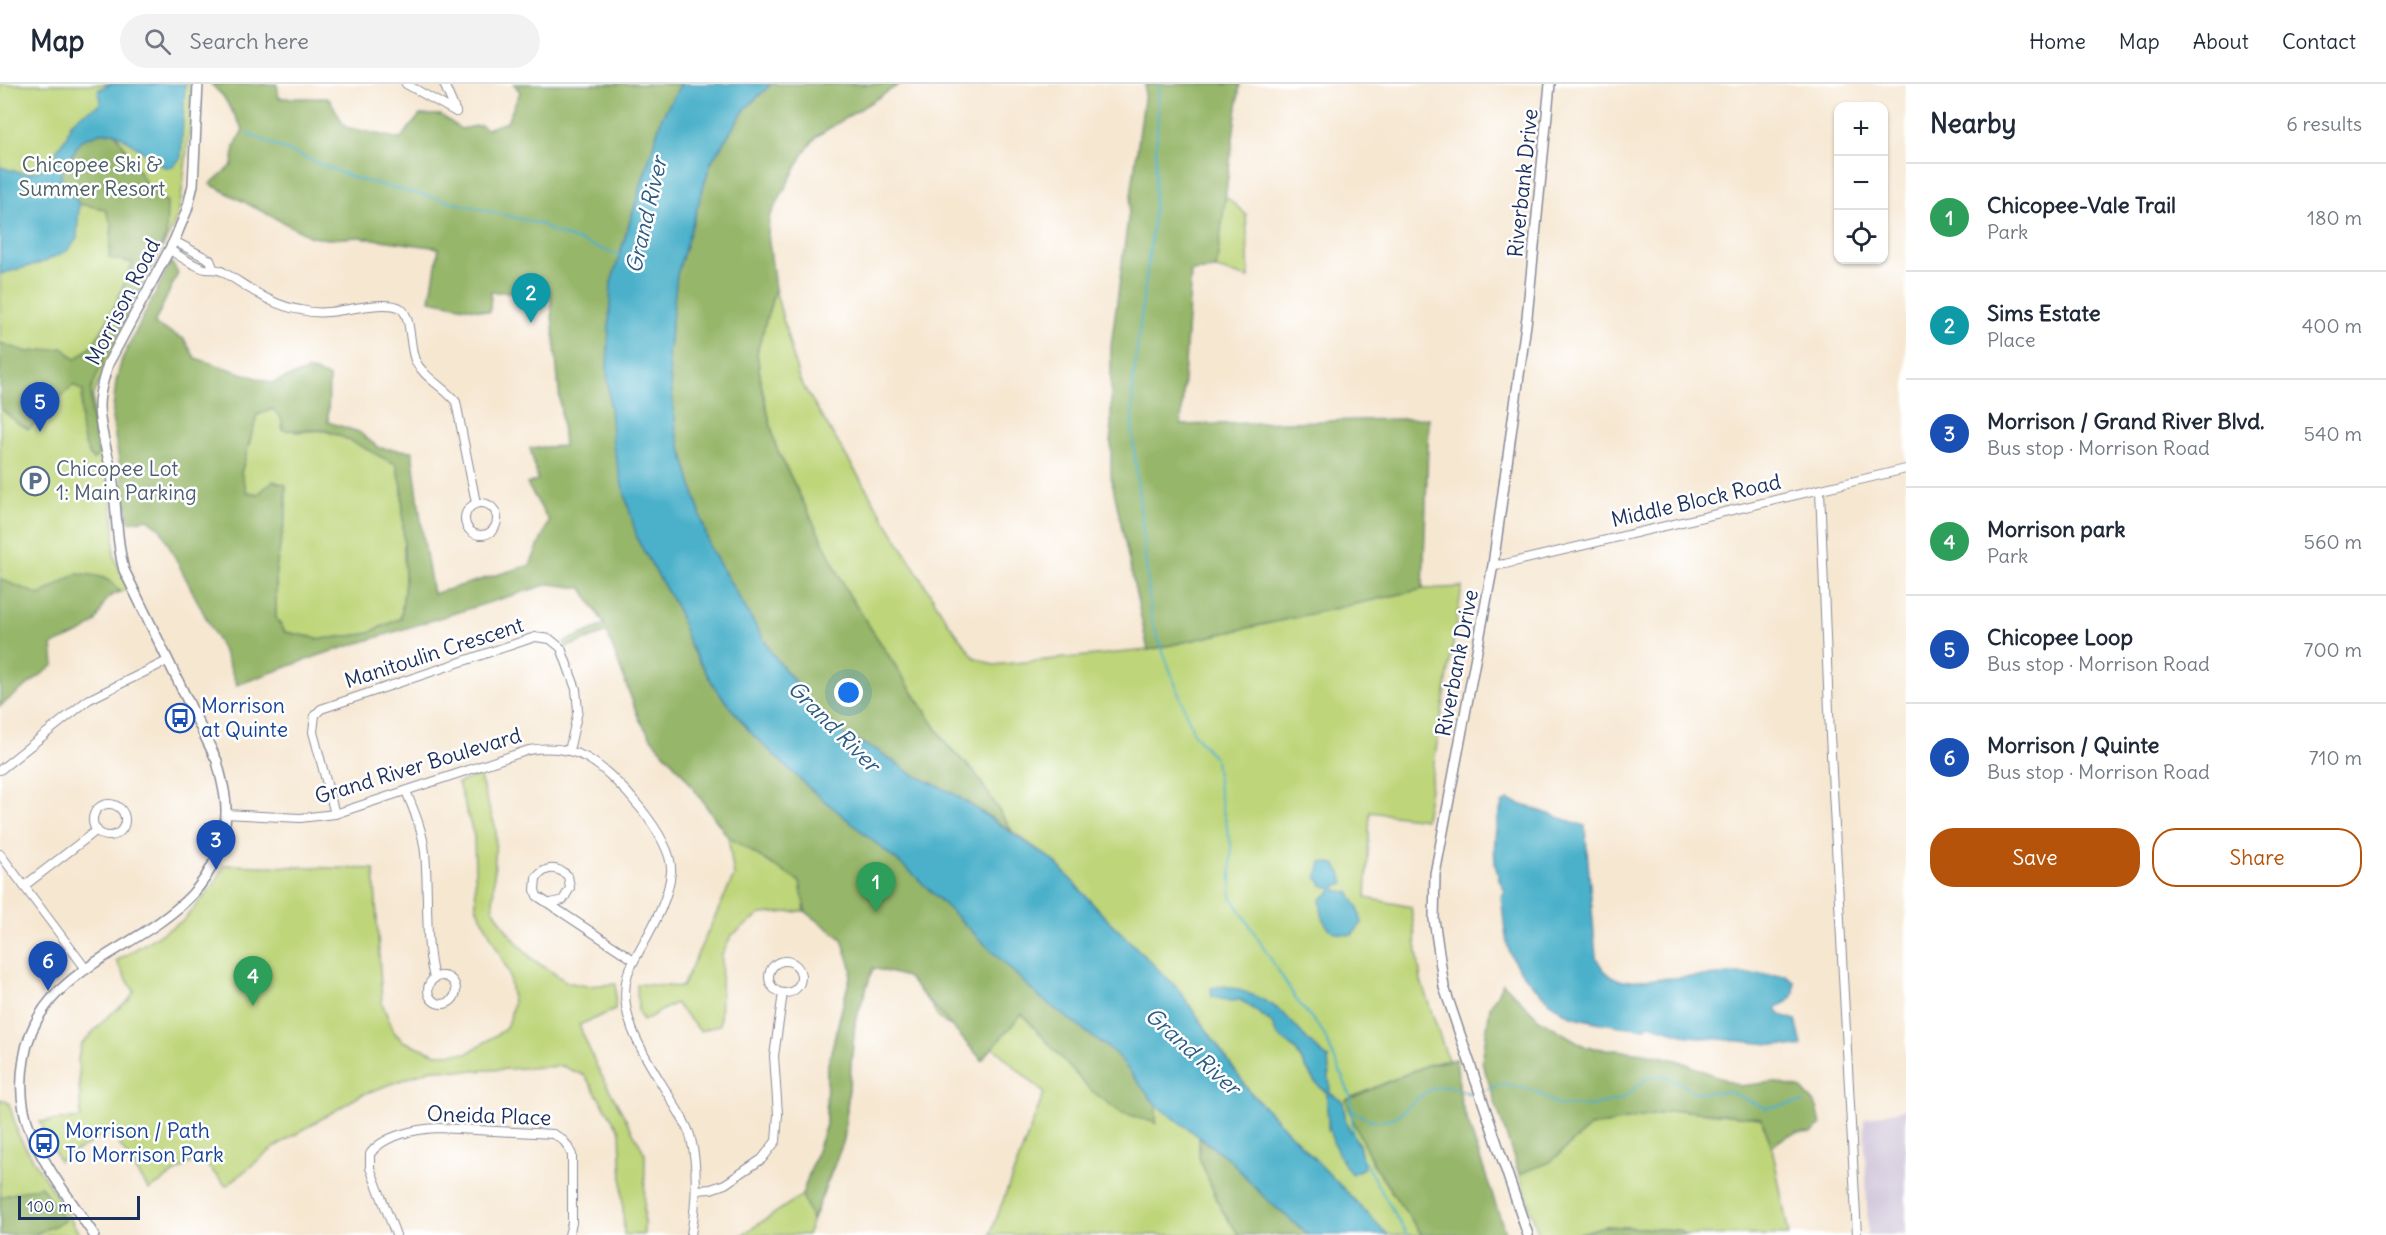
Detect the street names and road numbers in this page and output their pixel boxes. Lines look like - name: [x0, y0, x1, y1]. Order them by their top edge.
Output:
- street label: Riverbank Drive: [1501, 107, 1544, 259]
- street label: Morrison Road: [79, 234, 166, 369]
- street label: Middle Block Road: [1608, 468, 1783, 533]
- street label: Riverbank Drive: [1429, 587, 1484, 739]
- street label: Manitoulin Crescent: [341, 611, 527, 694]
- street label: Grand River Boulevard: [311, 721, 524, 810]
- street label: Oneida Place: [426, 1100, 552, 1131]

